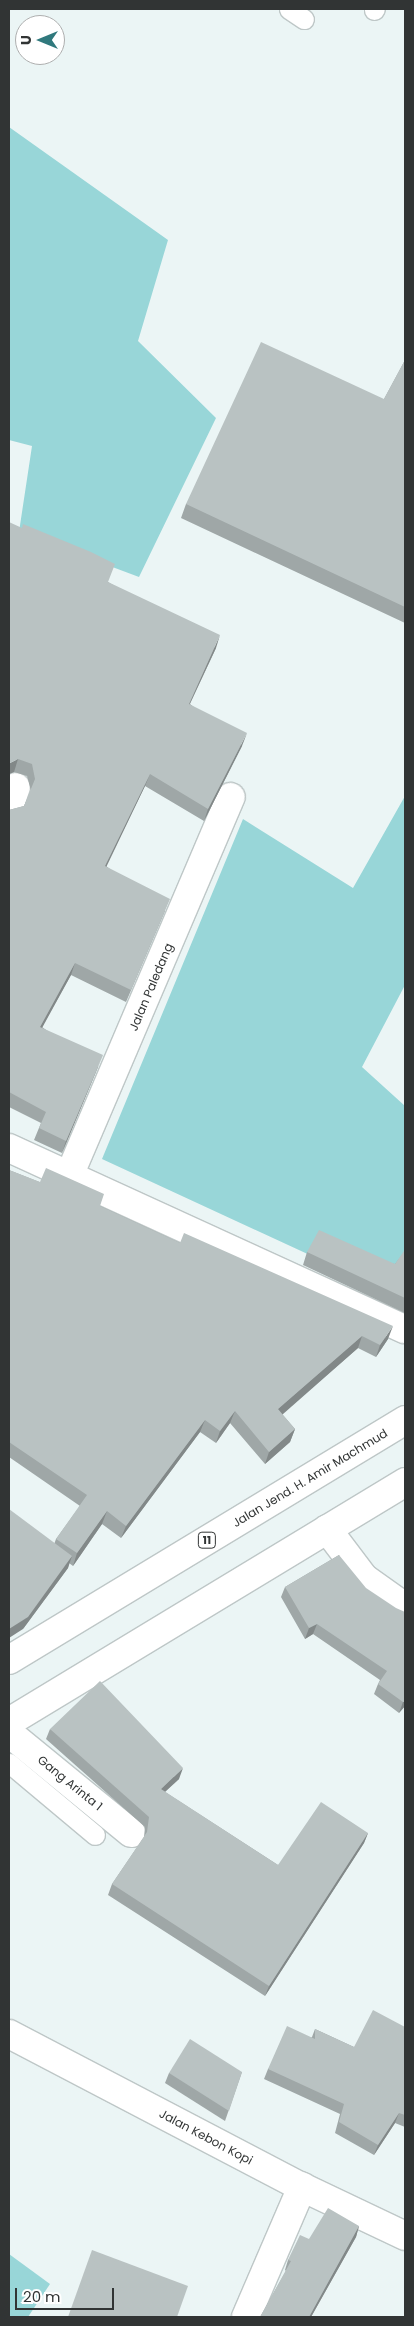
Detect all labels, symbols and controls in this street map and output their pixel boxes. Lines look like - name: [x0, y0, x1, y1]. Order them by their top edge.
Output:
- north arrow: [15, 15, 65, 65]
- text: U: [16, 35, 36, 45]
- street label: Jalan Paledang: [126, 941, 176, 1033]
- street label: Jalan Jend. H. Amir Machmud: [230, 1426, 390, 1530]
- road number: 11: [197, 1532, 217, 1548]
- street label: Gang Arinta 1: [35, 1752, 105, 1814]
- street label: Jalan Kebon Kopi: [157, 2106, 255, 2168]
- scale bar: [18, 2278, 116, 2310]
- text: 20 m: [23, 2286, 61, 2307]

